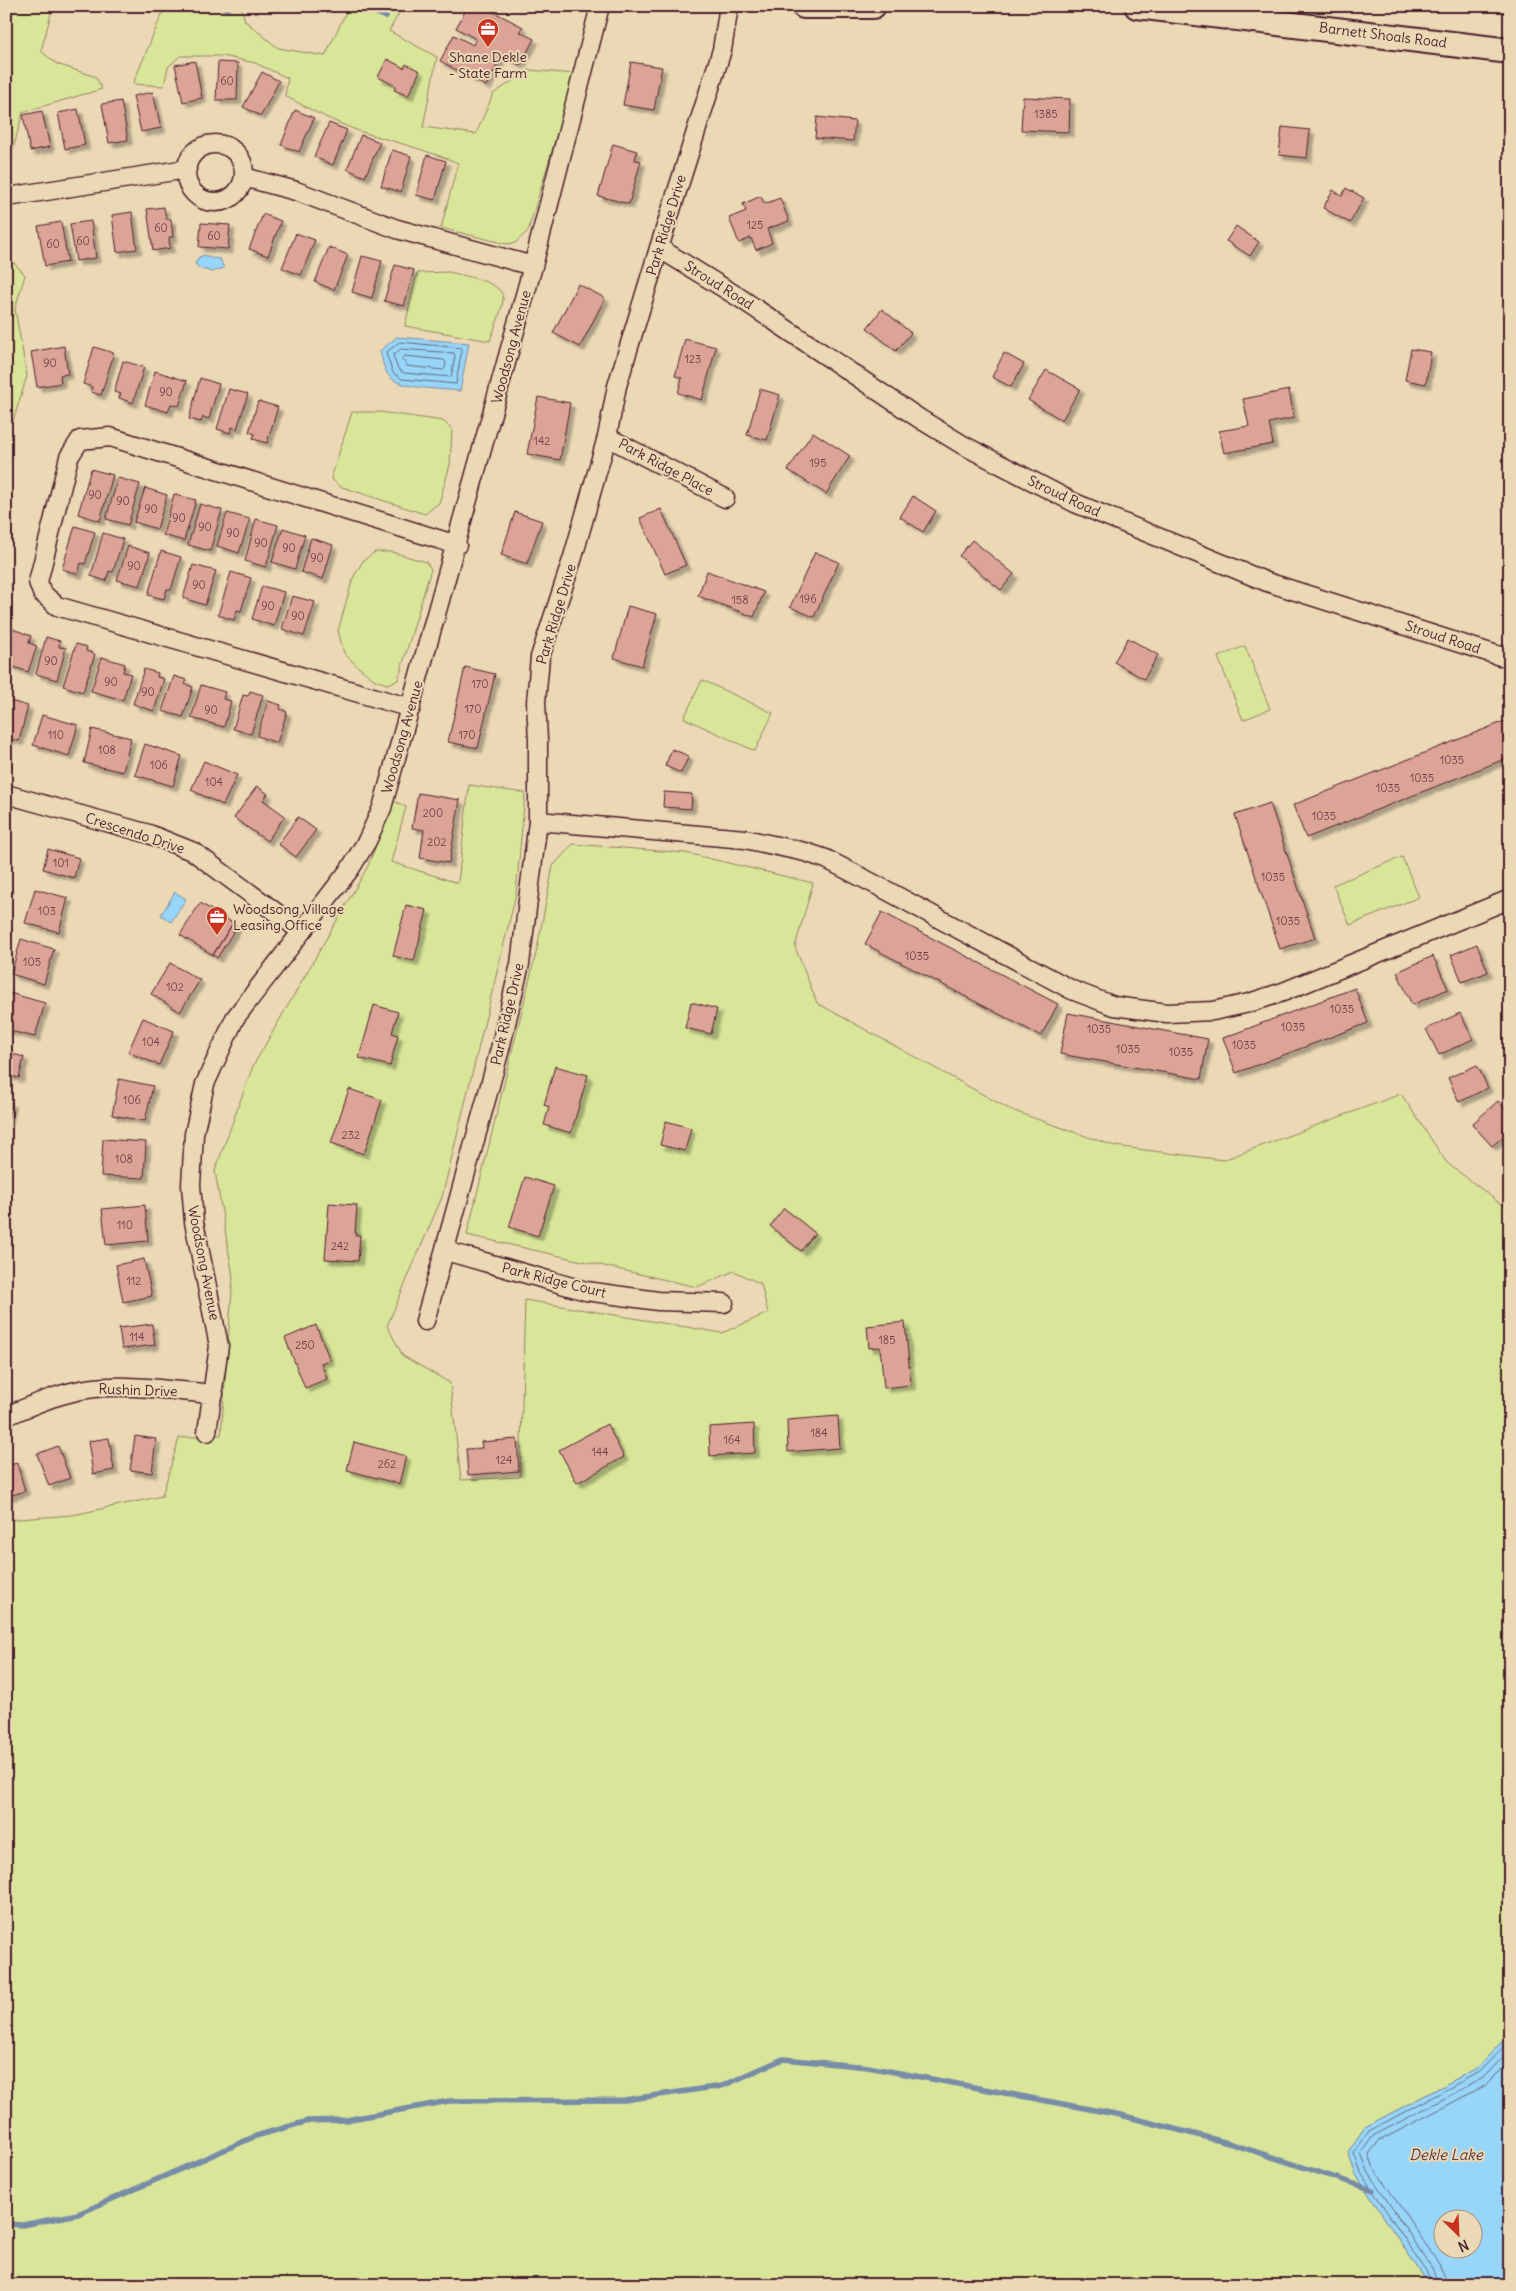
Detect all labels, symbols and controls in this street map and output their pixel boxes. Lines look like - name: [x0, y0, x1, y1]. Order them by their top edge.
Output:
- office icon: Shane Dekle - State Farm: [476, 17, 500, 48]
- street label: Barnett Shoals Road: [1318, 18, 1448, 52]
- place label: Shane Dekle - State Farm: [449, 48, 527, 82]
- house number: 60: [220, 74, 234, 88]
- house number: 1385: [1034, 107, 1058, 121]
- street label: Park Ridge Drive: [642, 172, 690, 278]
- house number: 125: [747, 218, 763, 232]
- house number: 60: [154, 221, 168, 235]
- house number: 60: [207, 229, 221, 243]
- house number: 60: [76, 234, 90, 248]
- house number: 60: [46, 237, 60, 251]
- street label: Stroud Road: [681, 257, 757, 313]
- street label: Woodsong Avenue: [487, 288, 535, 406]
- house number: 123: [685, 352, 701, 366]
- house number: 90: [43, 356, 57, 370]
- house number: 90: [159, 385, 173, 399]
- house number: 142: [534, 434, 550, 448]
- street label: Park Ridge Place: [615, 434, 717, 500]
- house number: 195: [809, 456, 827, 470]
- street label: Stroud Road: [1025, 471, 1103, 521]
- house number: 90: [88, 488, 102, 502]
- house number: 90: [116, 494, 130, 508]
- house number: 90: [144, 502, 158, 516]
- house number: 90: [172, 511, 186, 525]
- house number: 90: [198, 520, 212, 534]
- house number: 90: [226, 526, 240, 540]
- house number: 90: [254, 536, 268, 550]
- house number: 90: [282, 541, 296, 555]
- house number: 90: [310, 551, 324, 565]
- house number: 90: [127, 559, 141, 573]
- street label: Park Ridge Drive: [532, 561, 580, 667]
- house number: 90: [192, 578, 206, 592]
- house number: 196: [799, 592, 817, 606]
- house number: 158: [731, 593, 749, 607]
- house number: 90: [261, 599, 275, 613]
- house number: 90: [291, 609, 305, 623]
- street label: Stroud Road: [1403, 616, 1483, 658]
- house number: 90: [44, 654, 58, 668]
- house number: 90: [104, 675, 118, 689]
- house number: 170: [472, 677, 489, 691]
- street label: Woodsong Avenue: [377, 678, 427, 796]
- house number: 90: [141, 685, 155, 699]
- house number: 170: [465, 702, 482, 716]
- house number: 90: [204, 703, 218, 717]
- house number: 110: [48, 728, 64, 742]
- house number: 170: [459, 728, 476, 742]
- house number: 108: [98, 743, 116, 757]
- house number: 1035: [1440, 753, 1464, 767]
- house number: 106: [150, 758, 168, 772]
- house number: 1035: [1410, 771, 1434, 785]
- house number: 104: [205, 775, 223, 789]
- house number: 1035: [1376, 781, 1400, 795]
- house number: 200: [423, 806, 443, 820]
- street label: Crescendo Drive: [83, 808, 187, 858]
- house number: 1035: [1312, 809, 1336, 823]
- house number: 202: [427, 835, 447, 849]
- house number: 101: [53, 856, 69, 870]
- house number: 1035: [1261, 870, 1285, 884]
- place label: Woodsong Village Leasing Office: [233, 900, 344, 934]
- house number: 103: [38, 904, 56, 918]
- office icon: Woodsong Village Leasing Office: [205, 905, 229, 936]
- house number: 1035: [1276, 914, 1300, 928]
- house number: 1035: [905, 949, 929, 963]
- house number: 105: [23, 955, 41, 969]
- street label: Park Ridge Drive: [486, 961, 528, 1067]
- house number: 102: [166, 980, 184, 994]
- house number: 1035: [1330, 1002, 1354, 1016]
- house number: 1035: [1281, 1020, 1305, 1034]
- house number: 1035: [1087, 1022, 1111, 1036]
- house number: 104: [142, 1035, 160, 1049]
- house number: 1035: [1232, 1038, 1256, 1052]
- house number: 1035: [1116, 1042, 1140, 1056]
- house number: 1035: [1169, 1045, 1193, 1059]
- house number: 106: [123, 1093, 141, 1107]
- house number: 232: [342, 1128, 360, 1142]
- house number: 108: [115, 1152, 133, 1166]
- street label: Woodsong Avenue: [184, 1204, 224, 1322]
- house number: 110: [117, 1218, 133, 1232]
- house number: 242: [331, 1239, 349, 1253]
- street label: Park Ridge Court: [500, 1258, 608, 1302]
- house number: 112: [127, 1274, 141, 1288]
- house number: 114: [129, 1330, 145, 1344]
- house number: 185: [878, 1333, 896, 1347]
- house number: 250: [295, 1338, 315, 1352]
- street label: Rushin Drive: [98, 1380, 178, 1400]
- house number: 184: [810, 1426, 828, 1440]
- house number: 164: [723, 1433, 741, 1447]
- house number: 144: [591, 1445, 609, 1459]
- house number: 124: [496, 1453, 512, 1467]
- house number: 262: [378, 1457, 396, 1471]
- water label: Dekle Lake: [1409, 2145, 1484, 2164]
- north arrow: [1434, 2208, 1484, 2258]
- text: N: [1455, 2236, 1471, 2256]

